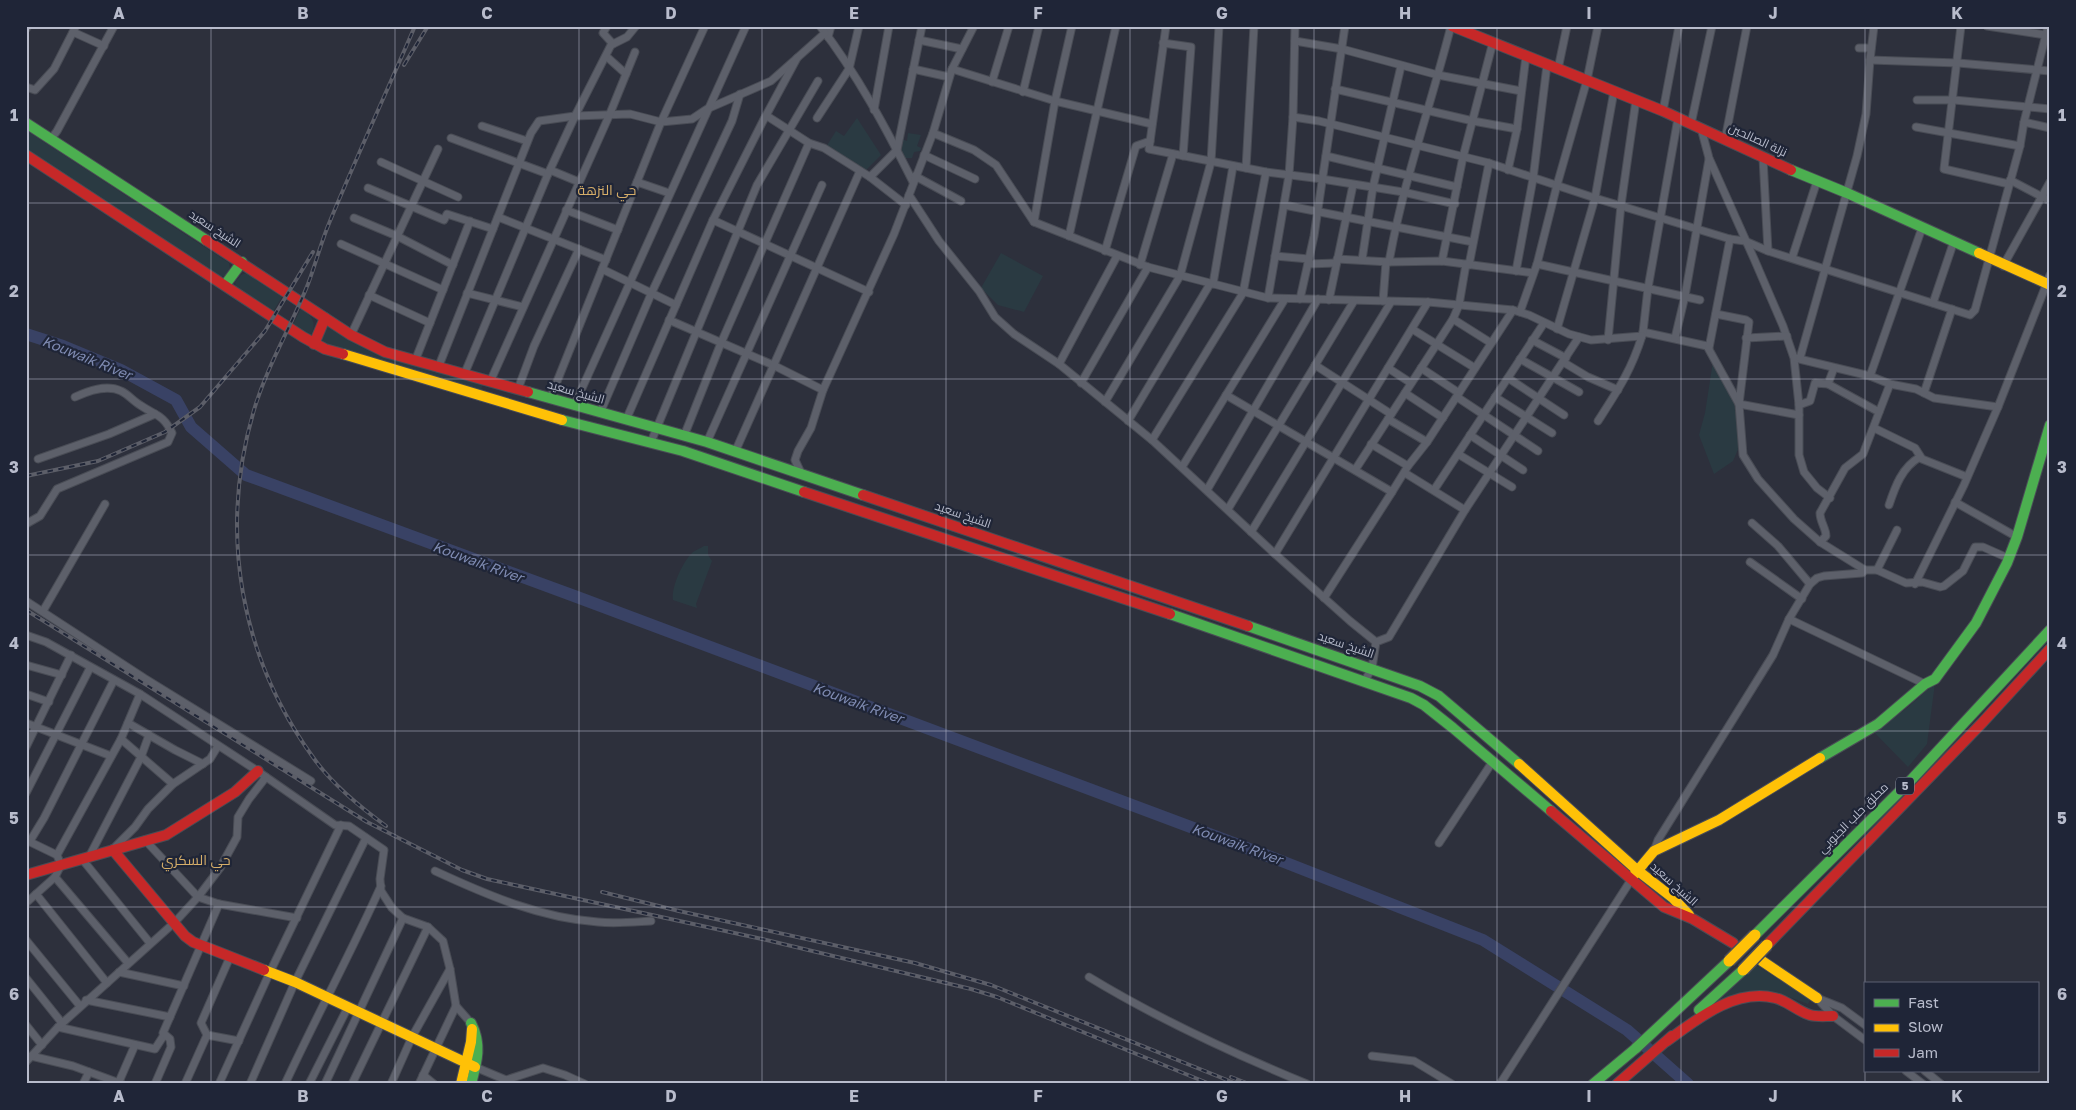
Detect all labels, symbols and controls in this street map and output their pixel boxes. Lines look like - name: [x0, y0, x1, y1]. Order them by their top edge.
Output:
- text: A: [113, 3, 125, 23]
- text: B: [297, 3, 309, 23]
- text: C: [481, 3, 493, 23]
- text: D: [665, 3, 677, 23]
- text: E: [849, 3, 859, 23]
- text: F: [1033, 3, 1043, 23]
- text: G: [1216, 3, 1228, 23]
- text: H: [1399, 3, 1411, 23]
- text: I: [1586, 3, 1592, 23]
- text: J: [1768, 3, 1778, 23]
- text: K: [1951, 3, 1963, 23]
- text: 1: [10, 105, 18, 125]
- text: 1: [2058, 105, 2066, 125]
- street label: نزلة الصالحين: [1727, 119, 1790, 160]
- district label: حي النزهة: [578, 181, 636, 202]
- street label: الشيخ سعيد: [186, 206, 244, 252]
- text: 2: [9, 281, 19, 301]
- text: 2: [2057, 281, 2067, 301]
- water label: Kouwaik River: [40, 332, 137, 384]
- street label: الشيخ سعيد: [546, 376, 606, 408]
- text: 3: [9, 457, 19, 477]
- text: 3: [2057, 457, 2067, 477]
- street label: الشيخ سعيد: [933, 498, 993, 532]
- water label: Kouwaik River: [431, 537, 528, 587]
- street label: الشيخ سعيد: [1316, 628, 1376, 662]
- text: 4: [9, 633, 19, 653]
- text: 4: [2057, 633, 2067, 653]
- water label: Kouwaik River: [811, 678, 908, 728]
- road number: 5: [1896, 778, 1914, 794]
- street label: محلق حلب الجنوبي: [1814, 779, 1893, 858]
- text: 5: [9, 808, 19, 828]
- text: 5: [2057, 808, 2067, 828]
- water label: Kouwaik River: [1190, 819, 1287, 869]
- district label: حي السكري: [161, 851, 231, 872]
- street label: الشيخ سعيد: [1647, 859, 1701, 909]
- legend: [1864, 982, 2038, 1072]
- text: 6: [9, 984, 19, 1004]
- text: 6: [2057, 984, 2067, 1004]
- text: Fast: [1908, 993, 1939, 1011]
- text: Slow: [1908, 1017, 1943, 1035]
- text: Jam: [1908, 1043, 1938, 1061]
- text: A: [113, 1086, 125, 1106]
- text: B: [297, 1086, 309, 1106]
- text: C: [481, 1086, 493, 1106]
- text: D: [665, 1086, 677, 1106]
- text: E: [849, 1086, 859, 1106]
- text: F: [1033, 1086, 1043, 1106]
- text: G: [1216, 1086, 1228, 1106]
- text: H: [1399, 1086, 1411, 1106]
- text: I: [1586, 1086, 1592, 1106]
- text: J: [1768, 1086, 1778, 1106]
- text: K: [1951, 1086, 1963, 1106]

